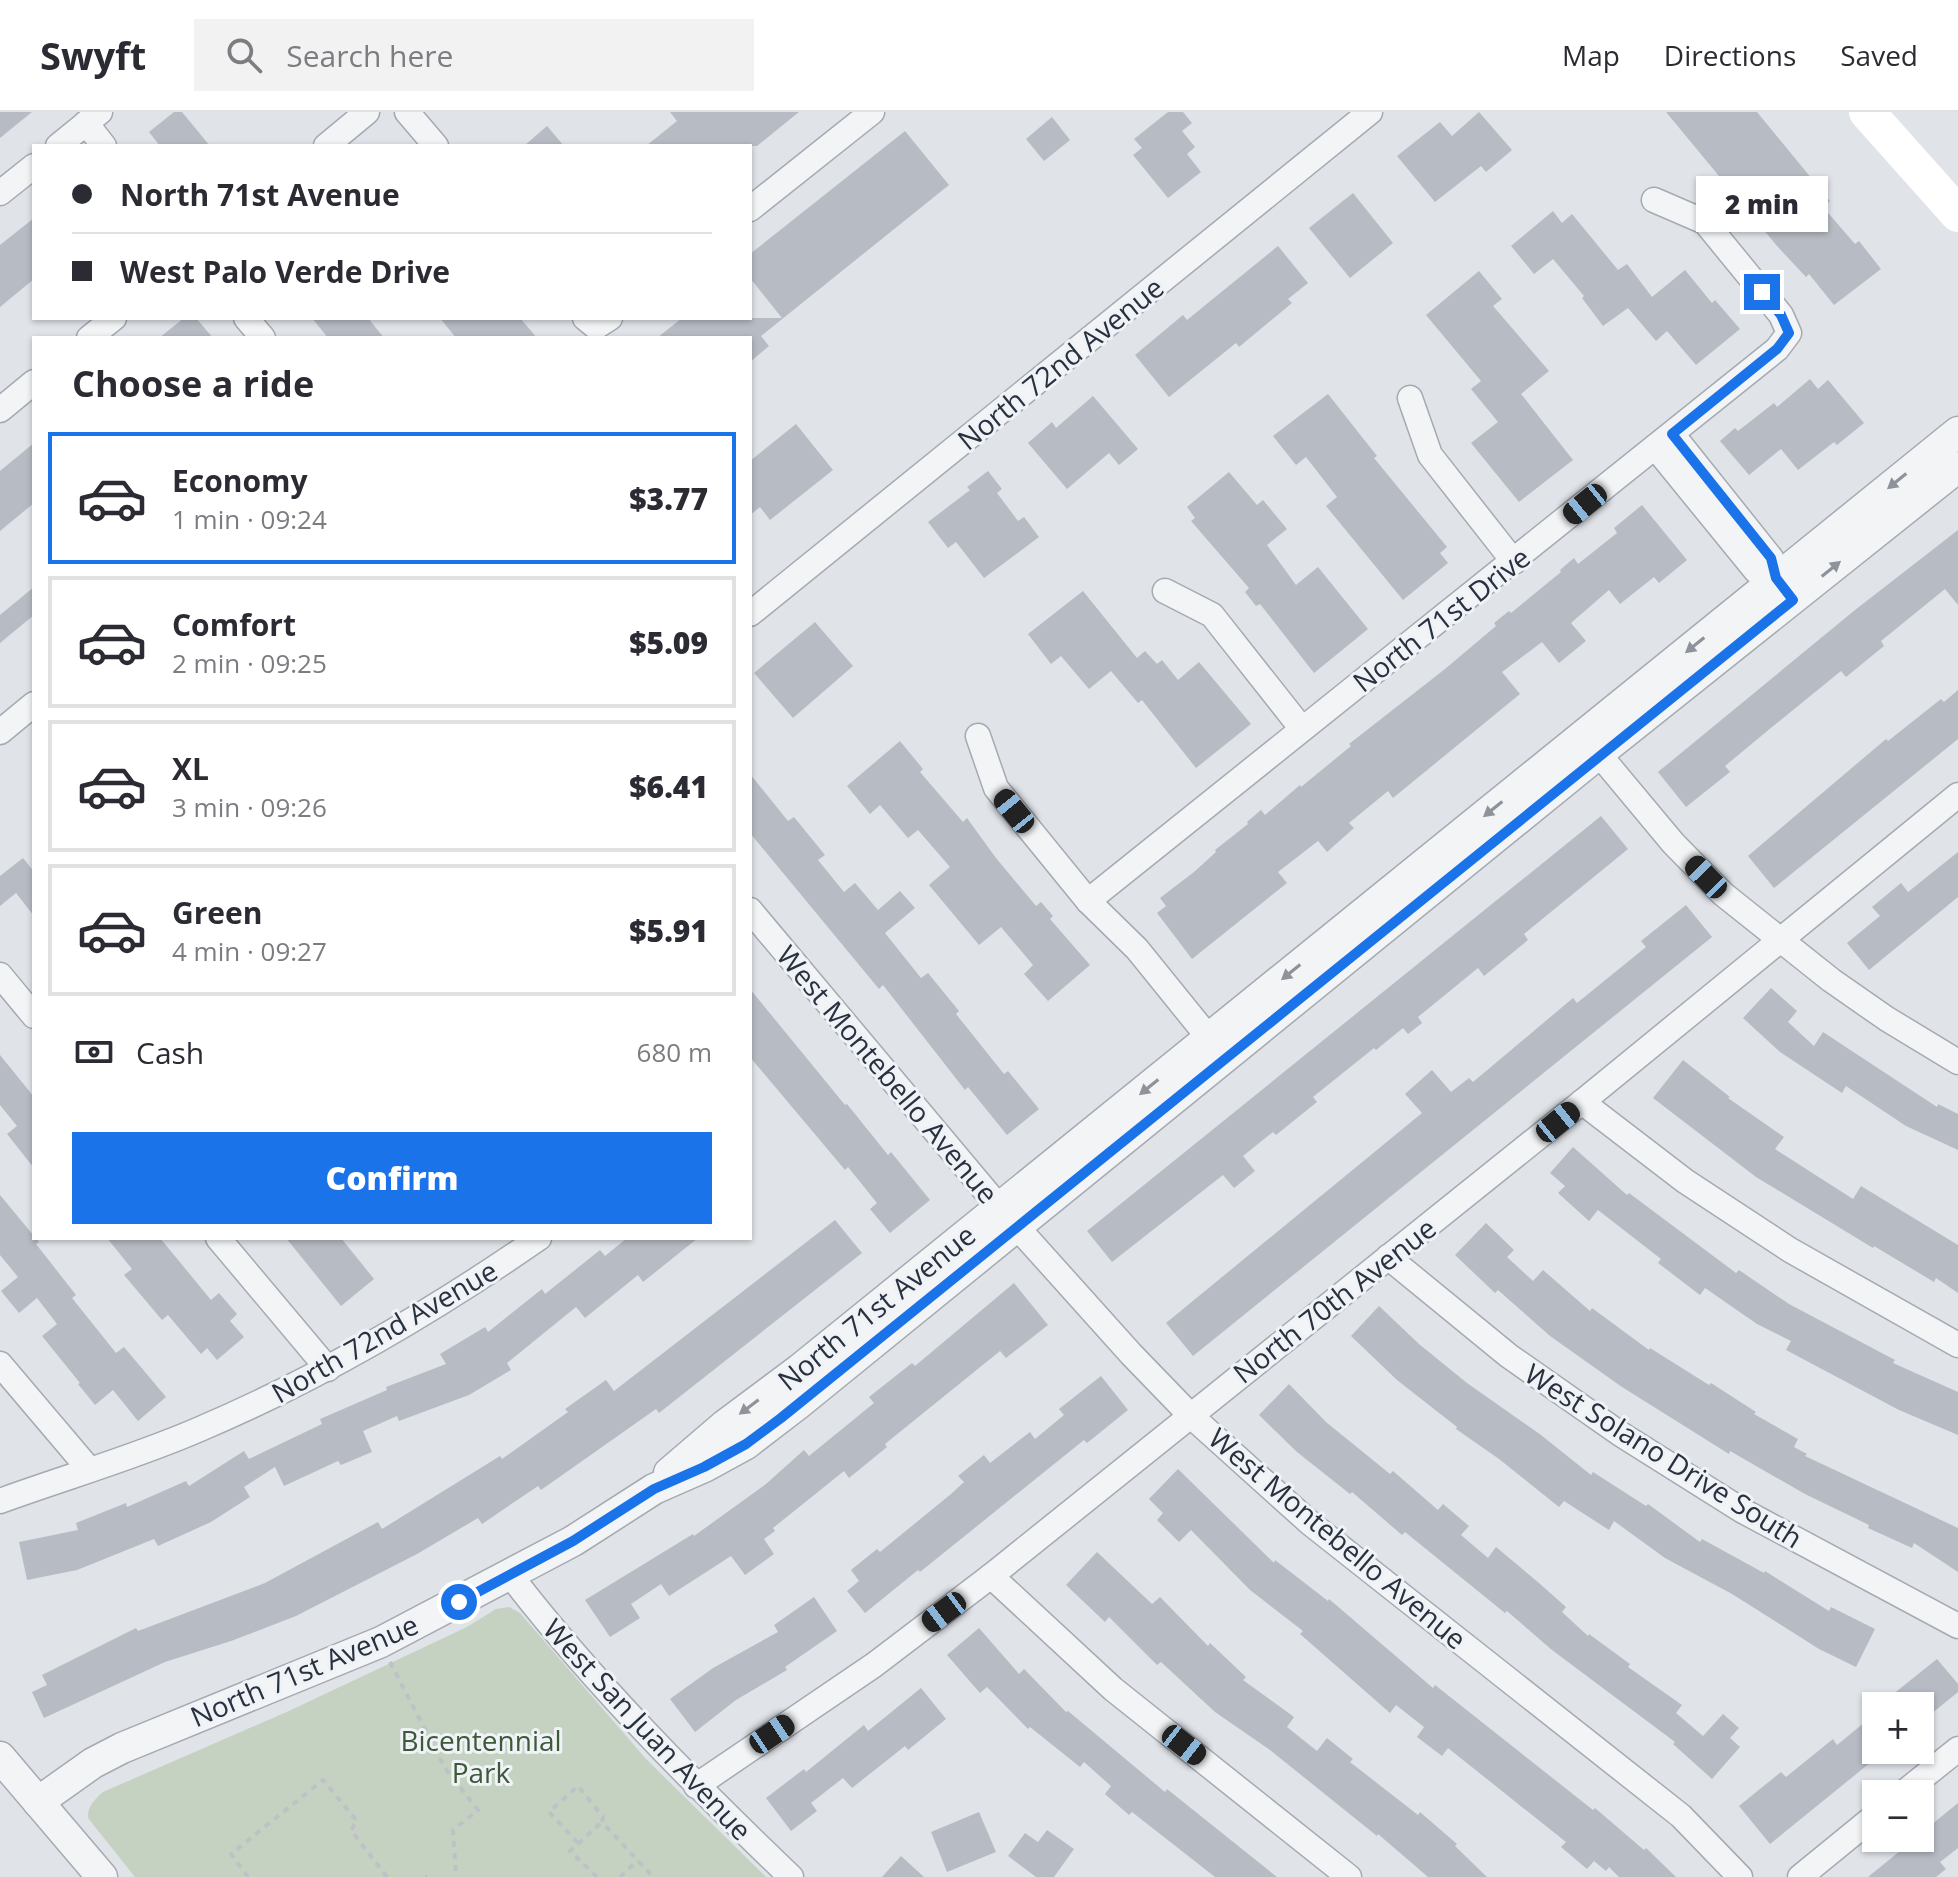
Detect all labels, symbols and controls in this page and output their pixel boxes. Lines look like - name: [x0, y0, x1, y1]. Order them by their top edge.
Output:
- search box: [194, 19, 754, 91]
- text: Swyft: [40, 29, 146, 81]
- icon: search: [222, 33, 266, 77]
- text: Search here: [286, 35, 453, 76]
- text: Map: [1562, 36, 1620, 74]
- text: Directions: [1664, 36, 1796, 74]
- text: Saved: [1840, 36, 1918, 74]
- text: North 71st Avenue: [120, 174, 400, 215]
- callout: 2 min: [1696, 176, 1828, 232]
- text: 2 min: [1725, 186, 1799, 222]
- text: West Palo Verde Drive: [120, 251, 450, 292]
- street label: North 72nd Avenue: [949, 268, 1171, 458]
- route end: [1744, 274, 1780, 310]
- text: Choose a ride: [72, 359, 314, 408]
- text: Economy: [172, 460, 308, 501]
- icon: car: [76, 462, 148, 534]
- one-way arrow: [1887, 473, 1907, 489]
- text: $3.77: [629, 478, 708, 519]
- car: [1559, 480, 1611, 528]
- text: 1 min · 09:24: [172, 501, 327, 537]
- street label: North 71st Drive: [1345, 538, 1537, 700]
- one-way arrow: [1821, 561, 1841, 578]
- text: Comfort: [172, 604, 296, 645]
- icon: car: [76, 606, 148, 678]
- text: $5.09: [629, 622, 708, 663]
- one-way arrow: [1685, 636, 1705, 652]
- text: 2 min · 09:25: [172, 645, 327, 681]
- text: XL: [172, 748, 209, 789]
- icon: car: [76, 750, 148, 822]
- text: $6.41: [629, 766, 708, 807]
- car: [990, 785, 1038, 837]
- text: 3 min · 09:26: [172, 789, 327, 825]
- one-way arrow: [1483, 800, 1503, 816]
- car: [1681, 851, 1731, 903]
- text: Green: [172, 892, 263, 933]
- icon: car: [76, 894, 148, 966]
- text: $5.91: [629, 910, 708, 951]
- text: 4 min · 09:27: [172, 933, 327, 969]
- street label: West Montebello Avenue: [769, 937, 1007, 1211]
- one-way arrow: [1281, 963, 1301, 980]
- icon: cash: [72, 1030, 116, 1074]
- text: Cash: [136, 1032, 204, 1073]
- text: 680 m: [637, 1034, 712, 1070]
- one-way arrow: [1139, 1078, 1159, 1095]
- car: [1532, 1098, 1584, 1146]
- button: Confirm: [72, 1132, 712, 1224]
- street label: North 70th Avenue: [1225, 1209, 1443, 1391]
- street label: North 71st Avenue: [769, 1215, 983, 1399]
- street label: North 72nd Avenue: [264, 1251, 504, 1411]
- street label: West Solano Drive South: [1518, 1354, 1810, 1556]
- one-way arrow: [739, 1399, 759, 1415]
- street label: West Montebello Avenue: [1201, 1419, 1475, 1657]
- route start: [441, 1584, 477, 1620]
- car: [918, 1588, 970, 1636]
- street label: North 71st Avenue: [184, 1605, 424, 1735]
- street label: West San Juan Avenue: [535, 1610, 761, 1848]
- map controls: [1862, 1692, 1934, 1852]
- button: +: [1862, 1692, 1934, 1764]
- car: [745, 1711, 799, 1757]
- park label: Bicentennial Park: [400, 1721, 562, 1791]
- car: [1158, 1721, 1210, 1769]
- button: −: [1862, 1780, 1934, 1852]

